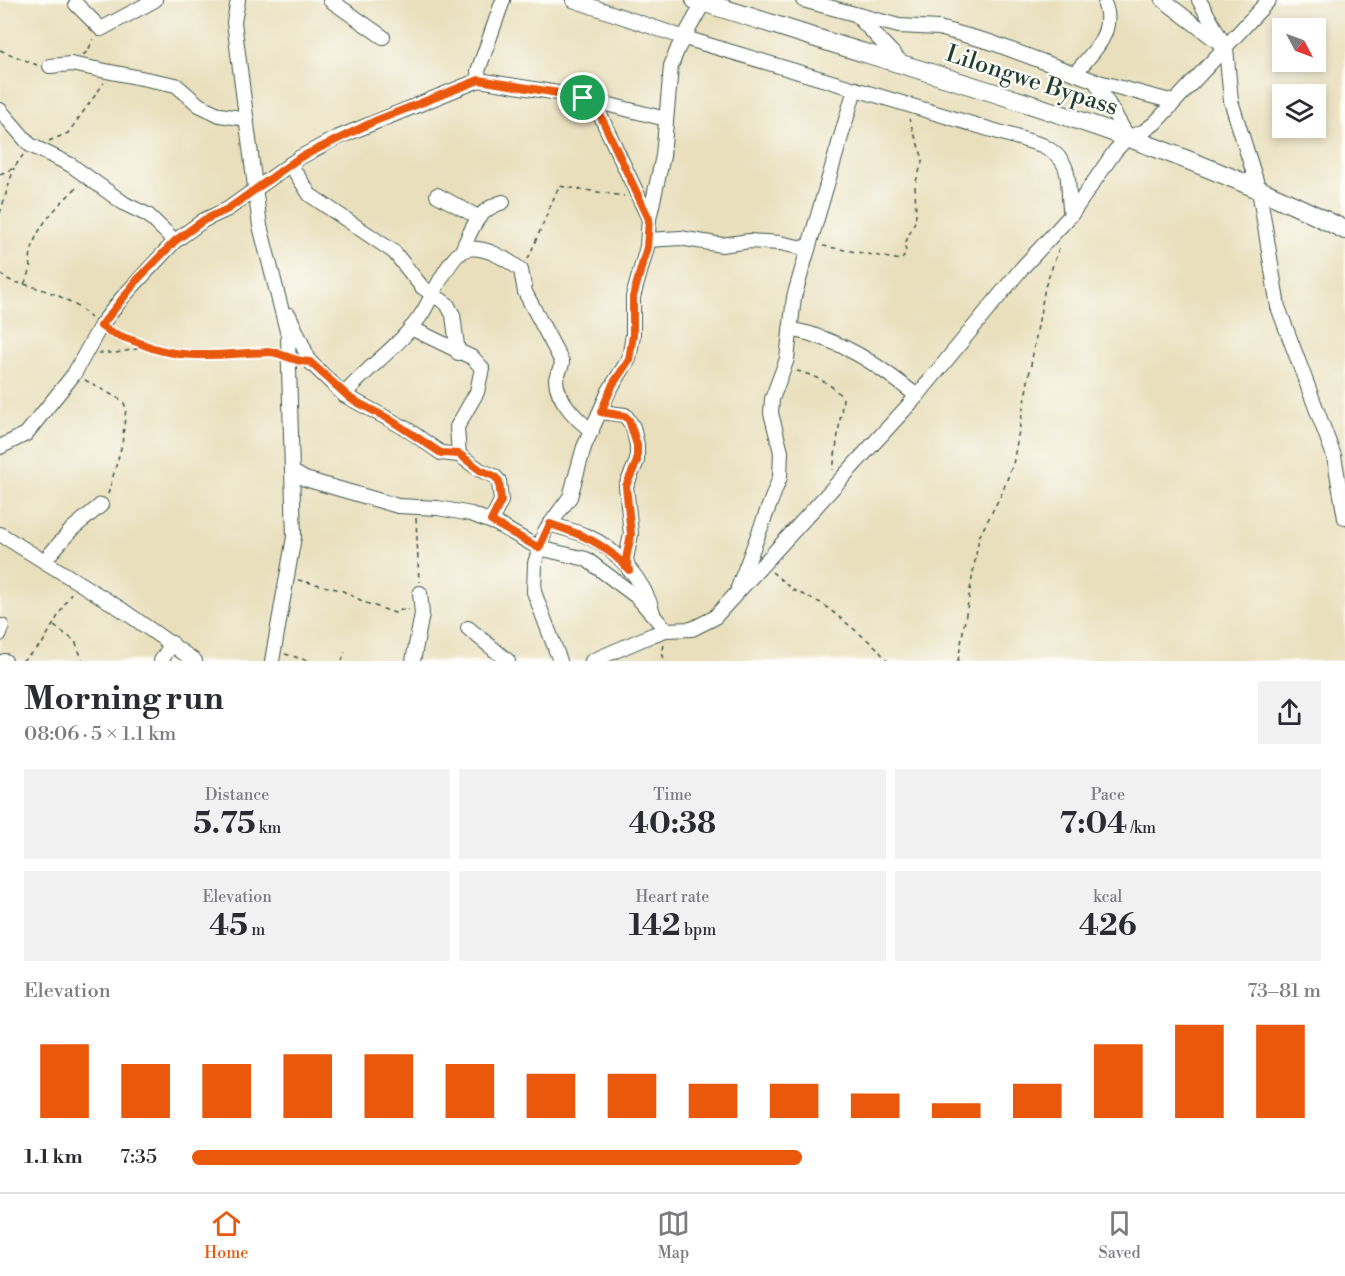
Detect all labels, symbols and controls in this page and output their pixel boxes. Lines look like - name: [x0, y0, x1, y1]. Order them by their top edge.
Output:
- north arrow: [1272, 18, 1326, 72]
- map controls: [1272, 18, 1326, 138]
- street label: Lilongwe Bypass: [942, 39, 1122, 123]
- pin: [557, 72, 608, 123]
- icon: arrive: [566, 81, 599, 114]
- button: layers: [1272, 84, 1326, 138]
- text: Morning run: [24, 679, 224, 720]
- button: share: [1258, 681, 1321, 744]
- text: 08:06 · 5 × 1.1 km: [24, 722, 176, 747]
- text: Distance: [205, 785, 269, 805]
- text: Time: [653, 785, 692, 805]
- text: Pace: [1091, 785, 1125, 805]
- text: 5.75: [193, 805, 256, 843]
- text: 40:38: [629, 805, 716, 843]
- text: 7:04: [1060, 805, 1127, 843]
- text: km: [256, 818, 281, 838]
- text: /km: [1127, 818, 1156, 838]
- text: Elevation: [203, 887, 272, 907]
- text: Heart rate: [636, 887, 709, 907]
- text: kcal: [1093, 887, 1122, 907]
- text: 45: [209, 907, 248, 945]
- text: 142: [629, 907, 681, 945]
- text: 426: [1079, 907, 1137, 945]
- text: m: [248, 920, 265, 940]
- text: bpm: [681, 920, 716, 940]
- text: Elevation: [24, 979, 111, 1004]
- text: 73–81 m: [1247, 979, 1321, 1004]
- text: 1.1 km: [24, 1145, 83, 1170]
- text: 7:35: [120, 1145, 157, 1170]
- tab: Home: [204, 1207, 248, 1263]
- tab: Map: [657, 1207, 690, 1263]
- tab: Saved: [1099, 1207, 1141, 1263]

